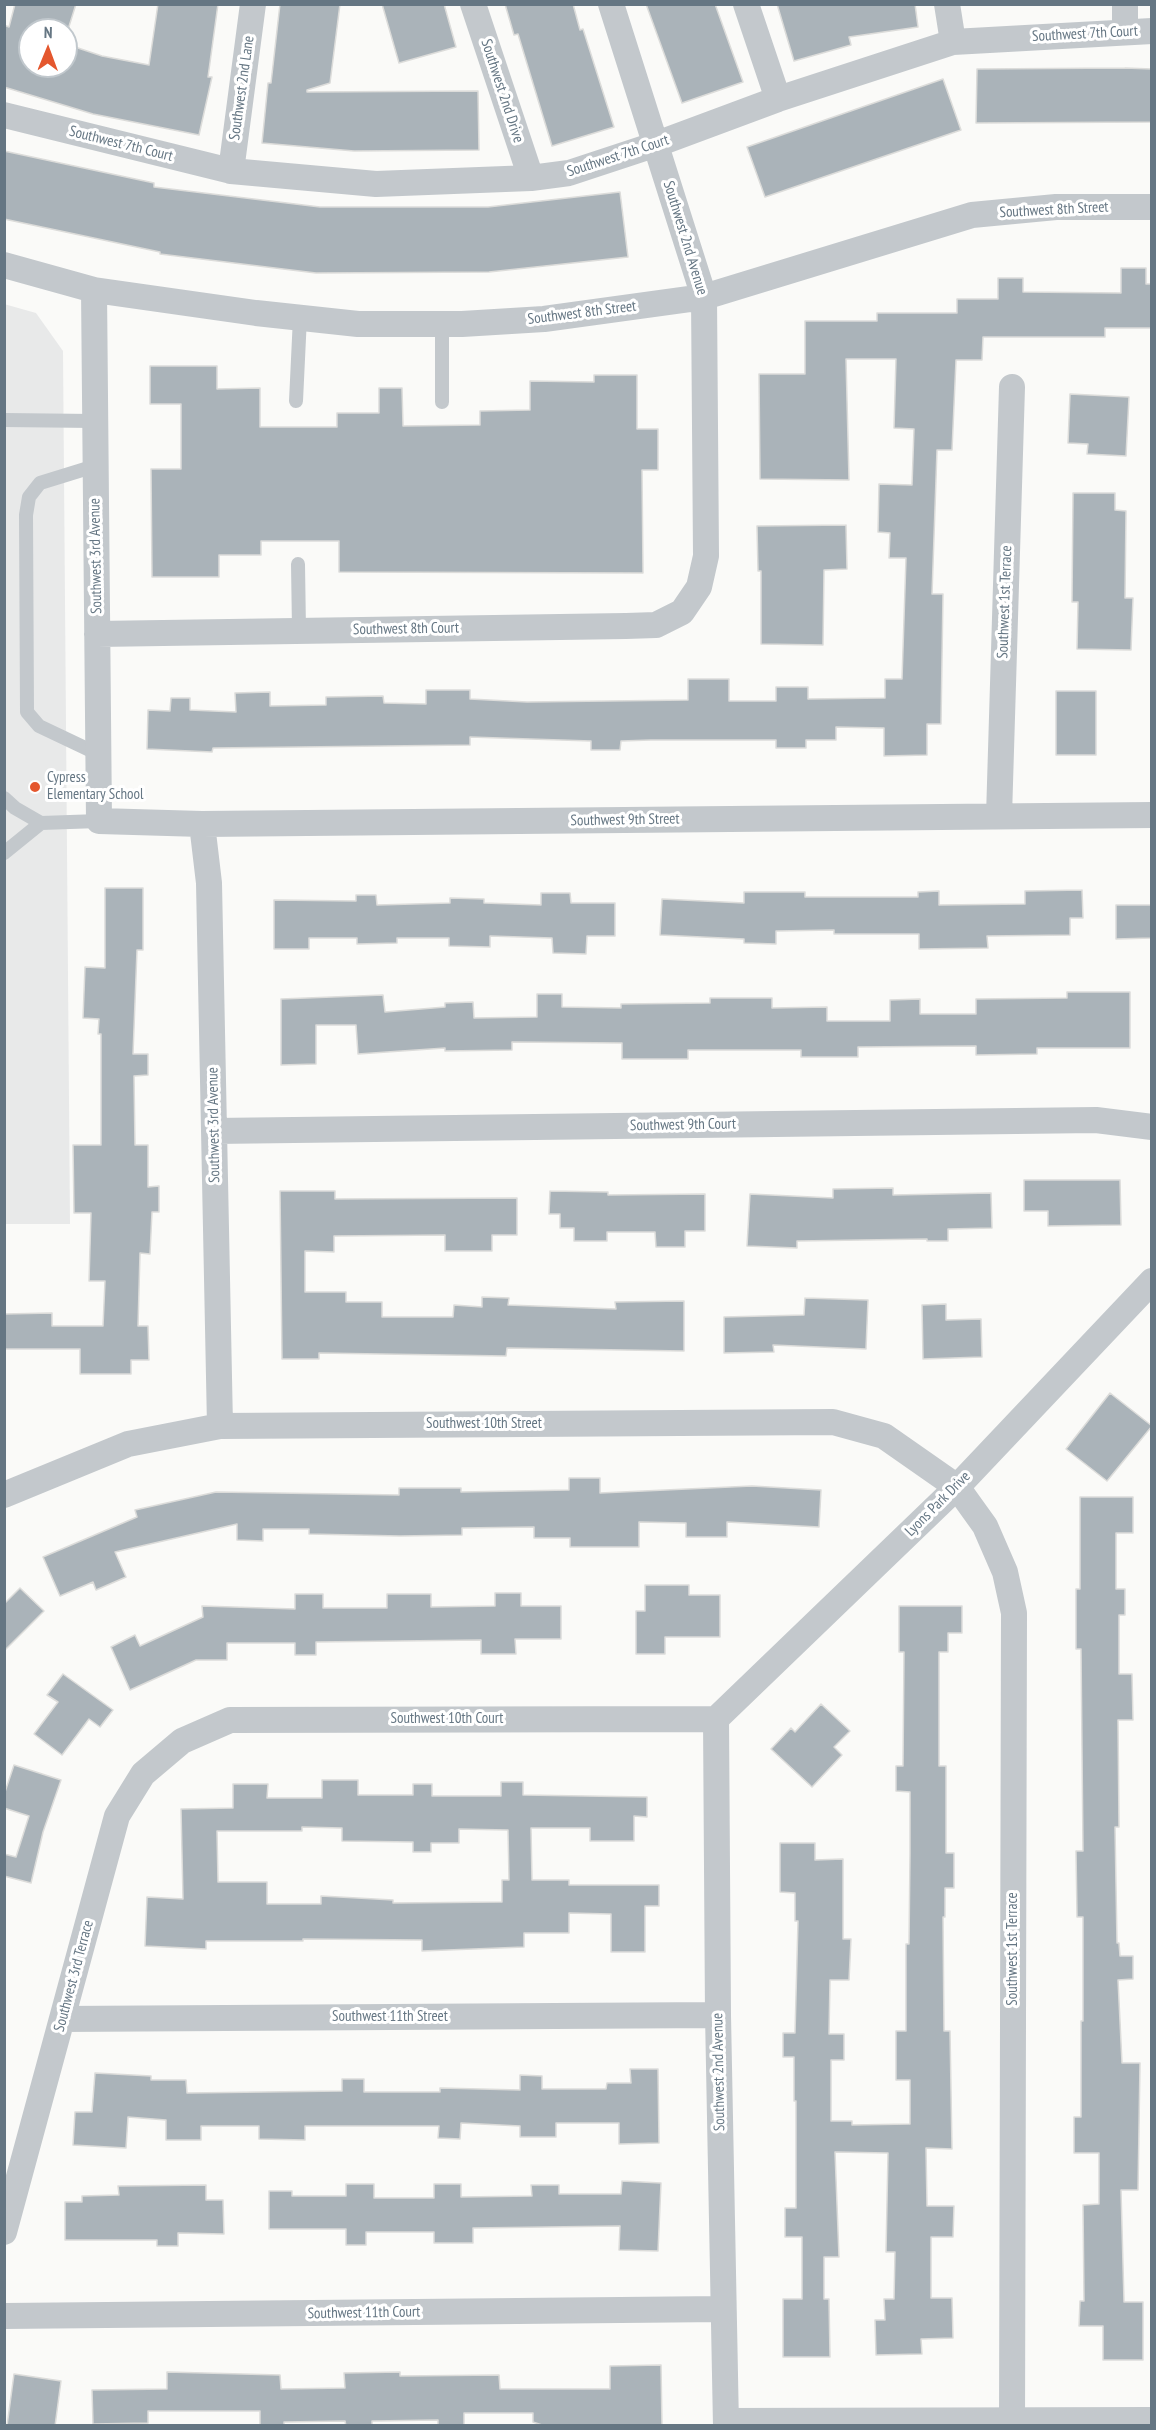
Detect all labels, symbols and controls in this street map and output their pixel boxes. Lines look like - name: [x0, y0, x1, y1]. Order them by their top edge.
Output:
- north arrow: [18, 18, 78, 78]
- text: N: [44, 22, 53, 42]
- street label: Southwest 7th Court: [1032, 22, 1138, 46]
- street label: Southwest 2nd Lane: [226, 35, 258, 141]
- street label: Southwest 2nd Drive: [477, 37, 527, 145]
- street label: Southwest 7th Court: [67, 122, 175, 166]
- street label: Southwest 7th Court: [565, 131, 671, 181]
- street label: Southwest 2nd Avenue: [659, 179, 711, 297]
- street label: Southwest 8th Street: [999, 198, 1109, 222]
- street label: Southwest 8th Street: [527, 297, 637, 329]
- street label: Southwest 3rd Avenue: [86, 498, 106, 614]
- street label: Southwest 1st Terrace: [994, 545, 1016, 659]
- street label: Southwest 8th Court: [353, 619, 459, 639]
- place label: Cypress Elementary School: [47, 769, 144, 804]
- marker: Cypress Elementary School: [28, 780, 42, 794]
- street label: Southwest 9th Street: [570, 810, 680, 830]
- street label: Southwest 3rd Avenue: [204, 1067, 224, 1183]
- street label: Southwest 9th Court: [630, 1115, 736, 1135]
- street label: Southwest 10th Street: [426, 1415, 542, 1433]
- street label: Lyons Park Drive: [902, 1468, 974, 1540]
- street label: Southwest 10th Court: [391, 1710, 503, 1728]
- street label: Southwest 1st Terrace: [1004, 1892, 1022, 2006]
- street label: Southwest 3rd Terrace: [50, 1918, 98, 2034]
- street label: Southwest 11th Street: [332, 2008, 448, 2026]
- street label: Southwest 2nd Avenue: [709, 2013, 729, 2131]
- street label: Southwest 11th Court: [307, 2303, 421, 2323]

